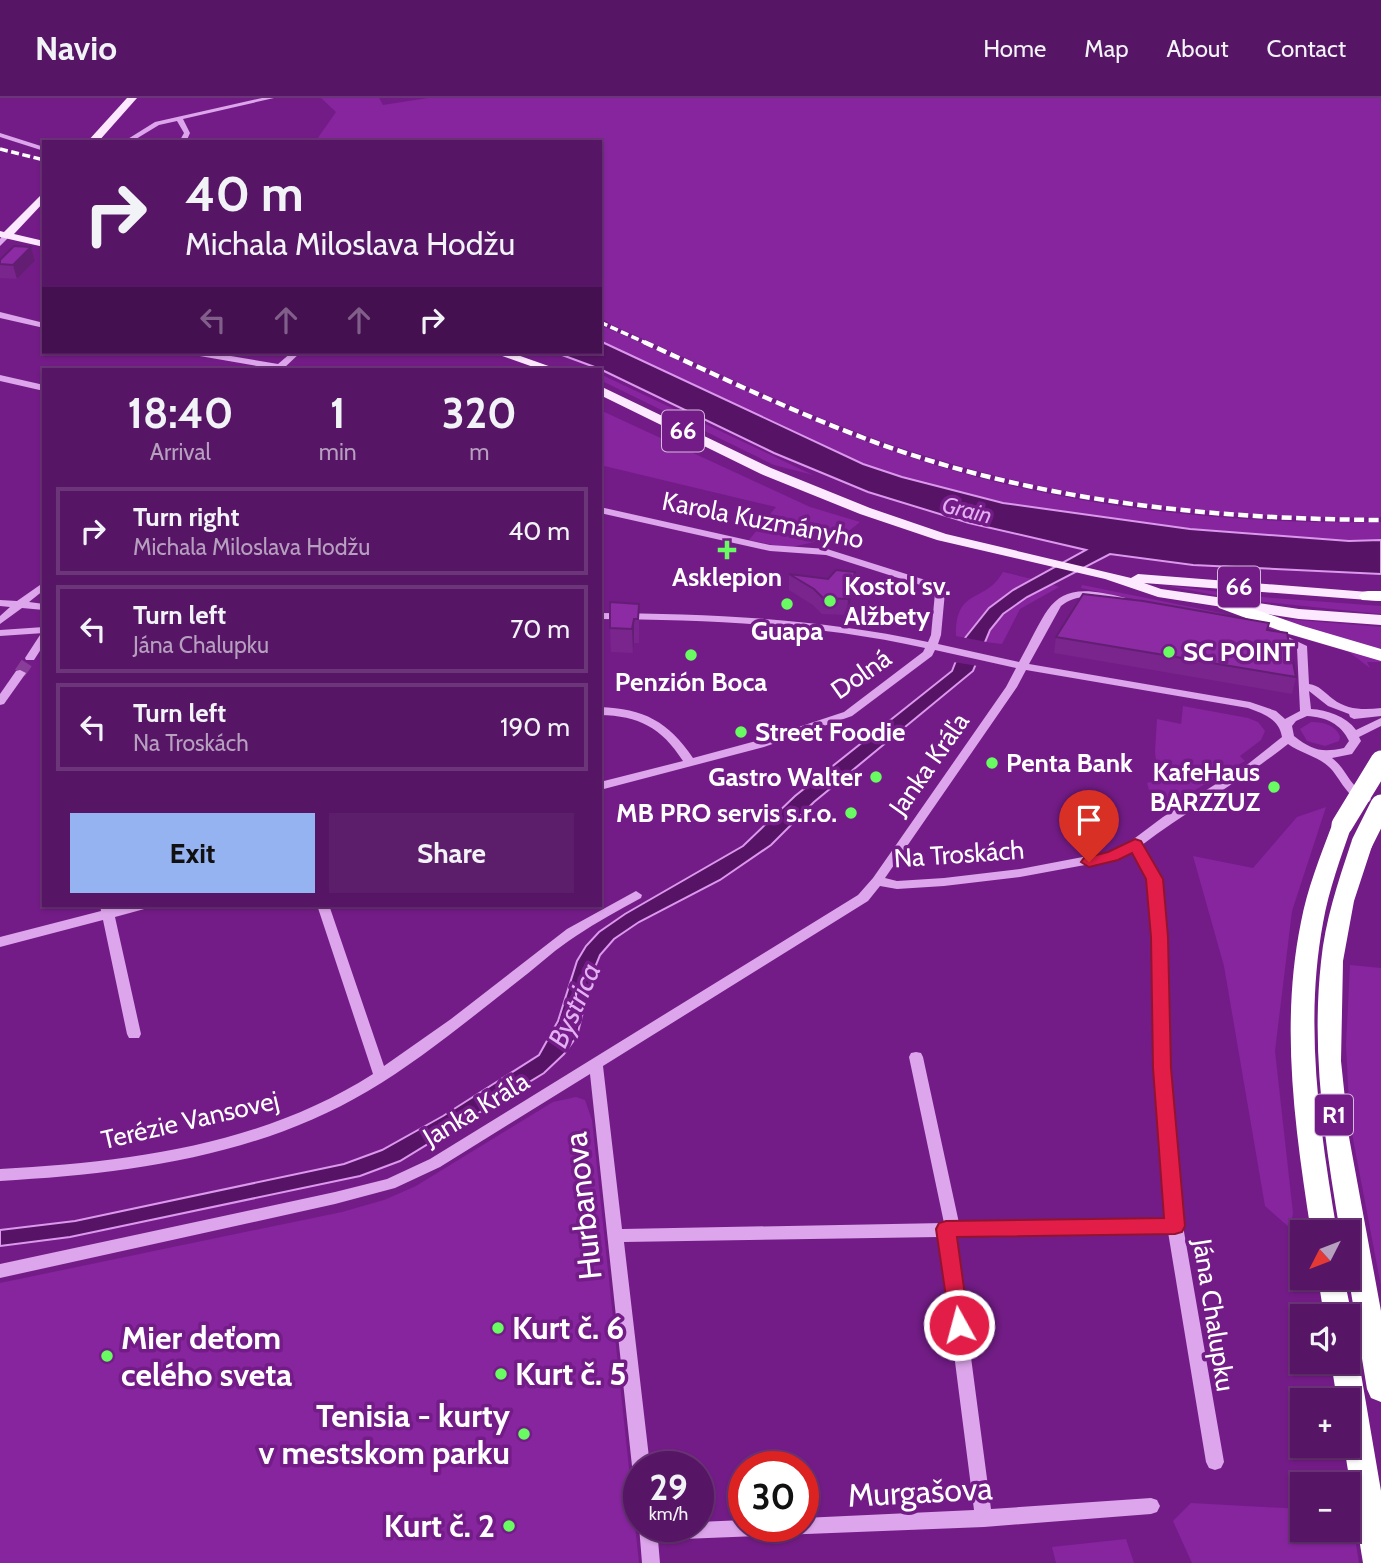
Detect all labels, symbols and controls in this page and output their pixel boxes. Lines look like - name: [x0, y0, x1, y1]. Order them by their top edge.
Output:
- text: Navio: [35, 28, 117, 68]
- text: Home: [983, 34, 1046, 63]
- text: Map: [1084, 34, 1129, 63]
- text: About: [1167, 34, 1229, 63]
- text: Contact: [1267, 34, 1346, 63]
- text: 40 m: [185, 164, 304, 223]
- icon: right: [70, 168, 161, 259]
- text: Michala Miloslava Hodžu: [185, 224, 515, 263]
- icon: left: [194, 301, 232, 339]
- icon: ahead: [267, 301, 305, 339]
- icon: ahead: [340, 301, 378, 339]
- icon: right: [413, 301, 451, 339]
- text: 18:40: [127, 387, 233, 439]
- text: 1: [330, 387, 345, 439]
- text: 320: [442, 387, 517, 439]
- road number: 66: [662, 410, 704, 452]
- text: Arrival: [150, 438, 211, 466]
- text: min: [319, 438, 357, 466]
- text: m: [469, 438, 489, 466]
- street label: Karola Kuzmányho: [659, 485, 867, 555]
- water label: Grain: [939, 490, 995, 530]
- text: Turn right: [133, 501, 239, 533]
- icon: right: [74, 512, 112, 550]
- text: 40 m: [508, 515, 570, 547]
- text: Michala Miloslava Hodžu: [133, 533, 370, 561]
- marker: Asklepion: [719, 542, 735, 558]
- place label: Asklepion: [672, 561, 782, 593]
- road number: 66: [1218, 566, 1260, 608]
- place label: Kostol sv. Alžbety: [844, 570, 951, 632]
- marker: Kostol sv. Alžbety: [822, 593, 838, 609]
- marker: Guapa: [779, 596, 795, 612]
- text: Turn left: [133, 599, 226, 631]
- icon: left: [74, 610, 112, 648]
- text: 70 m: [510, 613, 570, 645]
- place label: Guapa: [751, 615, 823, 647]
- text: Jána Chalupku: [133, 631, 269, 659]
- place label: SC POINT: [1183, 636, 1296, 668]
- street label: Dolná: [825, 642, 898, 706]
- marker: SC POINT: [1161, 644, 1177, 660]
- marker: Penzión Boca: [683, 647, 699, 663]
- place label: Penzión Boca: [615, 666, 767, 698]
- text: Turn left: [133, 697, 226, 729]
- street label: Janka Kráľa: [881, 706, 976, 822]
- icon: left: [74, 708, 112, 746]
- text: 190 m: [500, 711, 570, 743]
- place label: Street Foodie: [755, 716, 906, 748]
- marker: Street Foodie: [733, 724, 749, 740]
- text: Na Troskách: [133, 729, 249, 757]
- place label: Penta Bank: [1006, 747, 1133, 779]
- marker: Penta Bank: [984, 755, 1000, 771]
- place label: KafeHaus BARZZUZ: [1150, 756, 1261, 818]
- place label: Gastro Walter: [708, 761, 862, 793]
- marker: Gastro Walter: [868, 769, 884, 785]
- marker: KafeHaus BARZZUZ: [1266, 779, 1282, 795]
- pin: [1059, 790, 1119, 862]
- place label: MB PRO servis s.r.o.: [616, 797, 837, 829]
- icon: arrive: [1070, 801, 1108, 839]
- marker: MB PRO servis s.r.o.: [843, 805, 859, 821]
- button: Exit: [70, 813, 315, 893]
- button: Share: [329, 813, 574, 893]
- street label: Na Troskách: [893, 833, 1025, 875]
- water label: Bystrica: [540, 957, 608, 1053]
- street label: Janka Kráľa: [416, 1065, 535, 1154]
- street label: Terézie Vansovej: [98, 1084, 282, 1156]
- road number: R1: [1315, 1094, 1353, 1135]
- street label: Hurbanova: [555, 1130, 610, 1282]
- north arrow: [1290, 1220, 1360, 1290]
- map controls: [1290, 1220, 1360, 1542]
- street label: Jána Chalupku: [1186, 1236, 1242, 1393]
- position arrow: [922, 1288, 996, 1362]
- button: sound: [1290, 1304, 1360, 1374]
- place label: Kurt č. 6: [512, 1308, 624, 1347]
- place label: Mier deťom celého sveta: [121, 1318, 292, 1394]
- marker: Kurt č. 6: [490, 1320, 506, 1336]
- marker: Mier deťom celého sveta: [99, 1348, 115, 1364]
- place label: Kurt č. 5: [515, 1354, 627, 1393]
- marker: Kurt č. 5: [493, 1366, 509, 1382]
- button: +: [1290, 1388, 1360, 1458]
- place label: Tenisia - kurty v mestskom parku: [258, 1396, 511, 1472]
- marker: Tenisia - kurty v mestskom parku: [516, 1426, 532, 1442]
- speed limit sign: 30: [728, 1451, 819, 1542]
- text: 29: [649, 1466, 688, 1509]
- street label: Murgašova: [847, 1468, 994, 1515]
- button: −: [1290, 1472, 1360, 1542]
- text: km/h: [649, 1503, 688, 1525]
- place label: Kurt č. 2: [384, 1506, 495, 1545]
- marker: Kurt č. 2: [501, 1518, 517, 1534]

